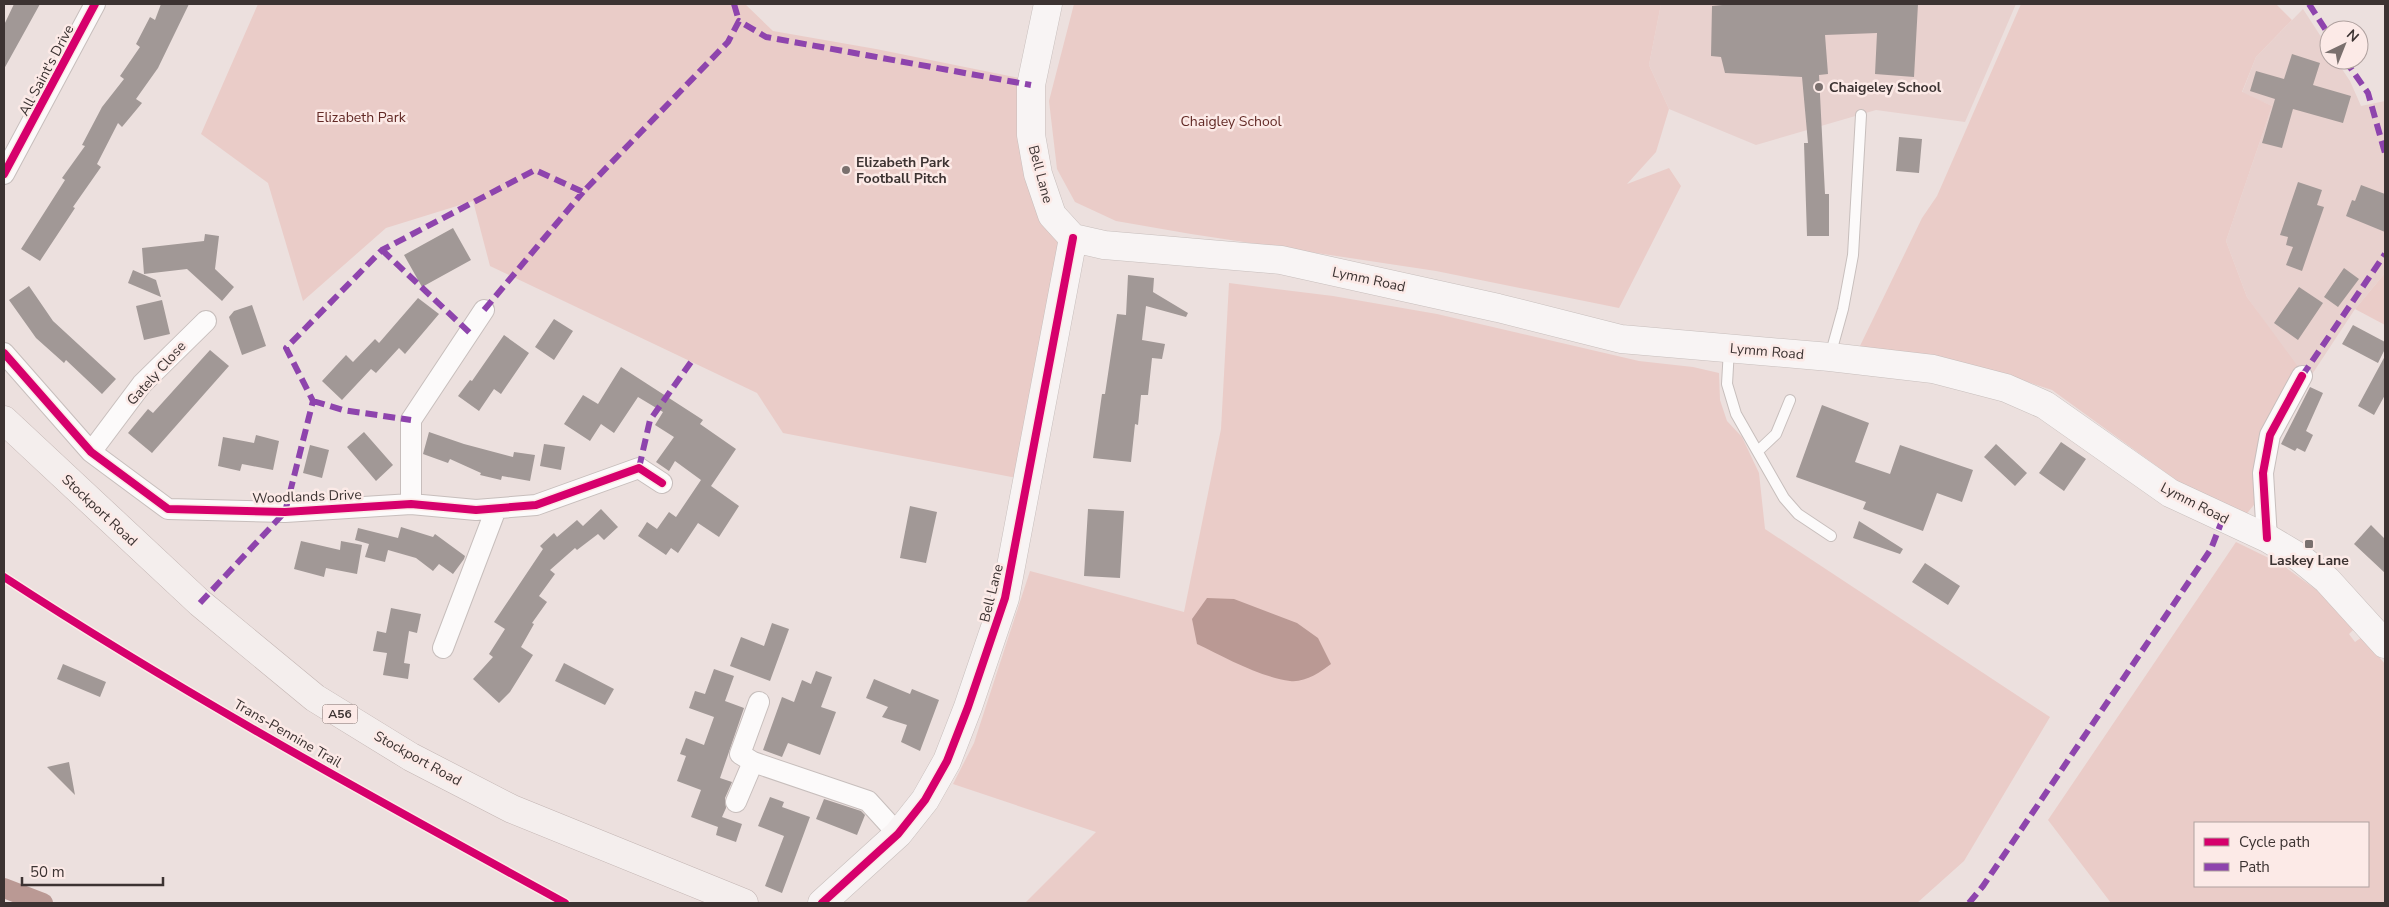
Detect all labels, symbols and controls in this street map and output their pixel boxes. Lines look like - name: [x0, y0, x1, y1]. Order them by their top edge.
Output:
- north arrow: [2319, 20, 2369, 70]
- street label: All Saint's Drive: [14, 21, 79, 119]
- text: N: [2342, 25, 2363, 46]
- place label: Chaigeley School: [1829, 78, 1942, 97]
- marker: Chaigeley School: [1813, 81, 1825, 93]
- park label: Elizabeth Park: [316, 108, 407, 127]
- park label: Chaigley School: [1180, 112, 1282, 131]
- street label: Bell Lane: [1024, 143, 1057, 205]
- place label: Elizabeth Park Football Pitch: [856, 153, 950, 188]
- marker: Elizabeth Park Football Pitch: [840, 164, 852, 176]
- street label: Lymm Road: [1331, 262, 1407, 297]
- street label: Gately Close: [123, 337, 190, 409]
- street label: Lymm Road: [1729, 339, 1805, 364]
- street label: Stockport Road: [58, 470, 142, 550]
- street label: Lymm Road: [2157, 478, 2232, 529]
- street label: Woodlands Drive: [252, 485, 362, 508]
- marker: Laskey Lane: [2303, 538, 2315, 550]
- place label: Laskey Lane: [2269, 551, 2349, 570]
- street label: Bell Lane: [975, 562, 1008, 624]
- street label: Trans-Pennine Trail: [230, 695, 346, 772]
- road number: A56: [322, 704, 358, 724]
- street label: Stockport Road: [371, 727, 465, 790]
- legend: [2194, 822, 2369, 887]
- text: Cycle path: [2239, 832, 2310, 852]
- scale bar: [22, 854, 164, 886]
- text: Path: [2239, 857, 2270, 877]
- text: 50 m: [30, 862, 65, 882]

